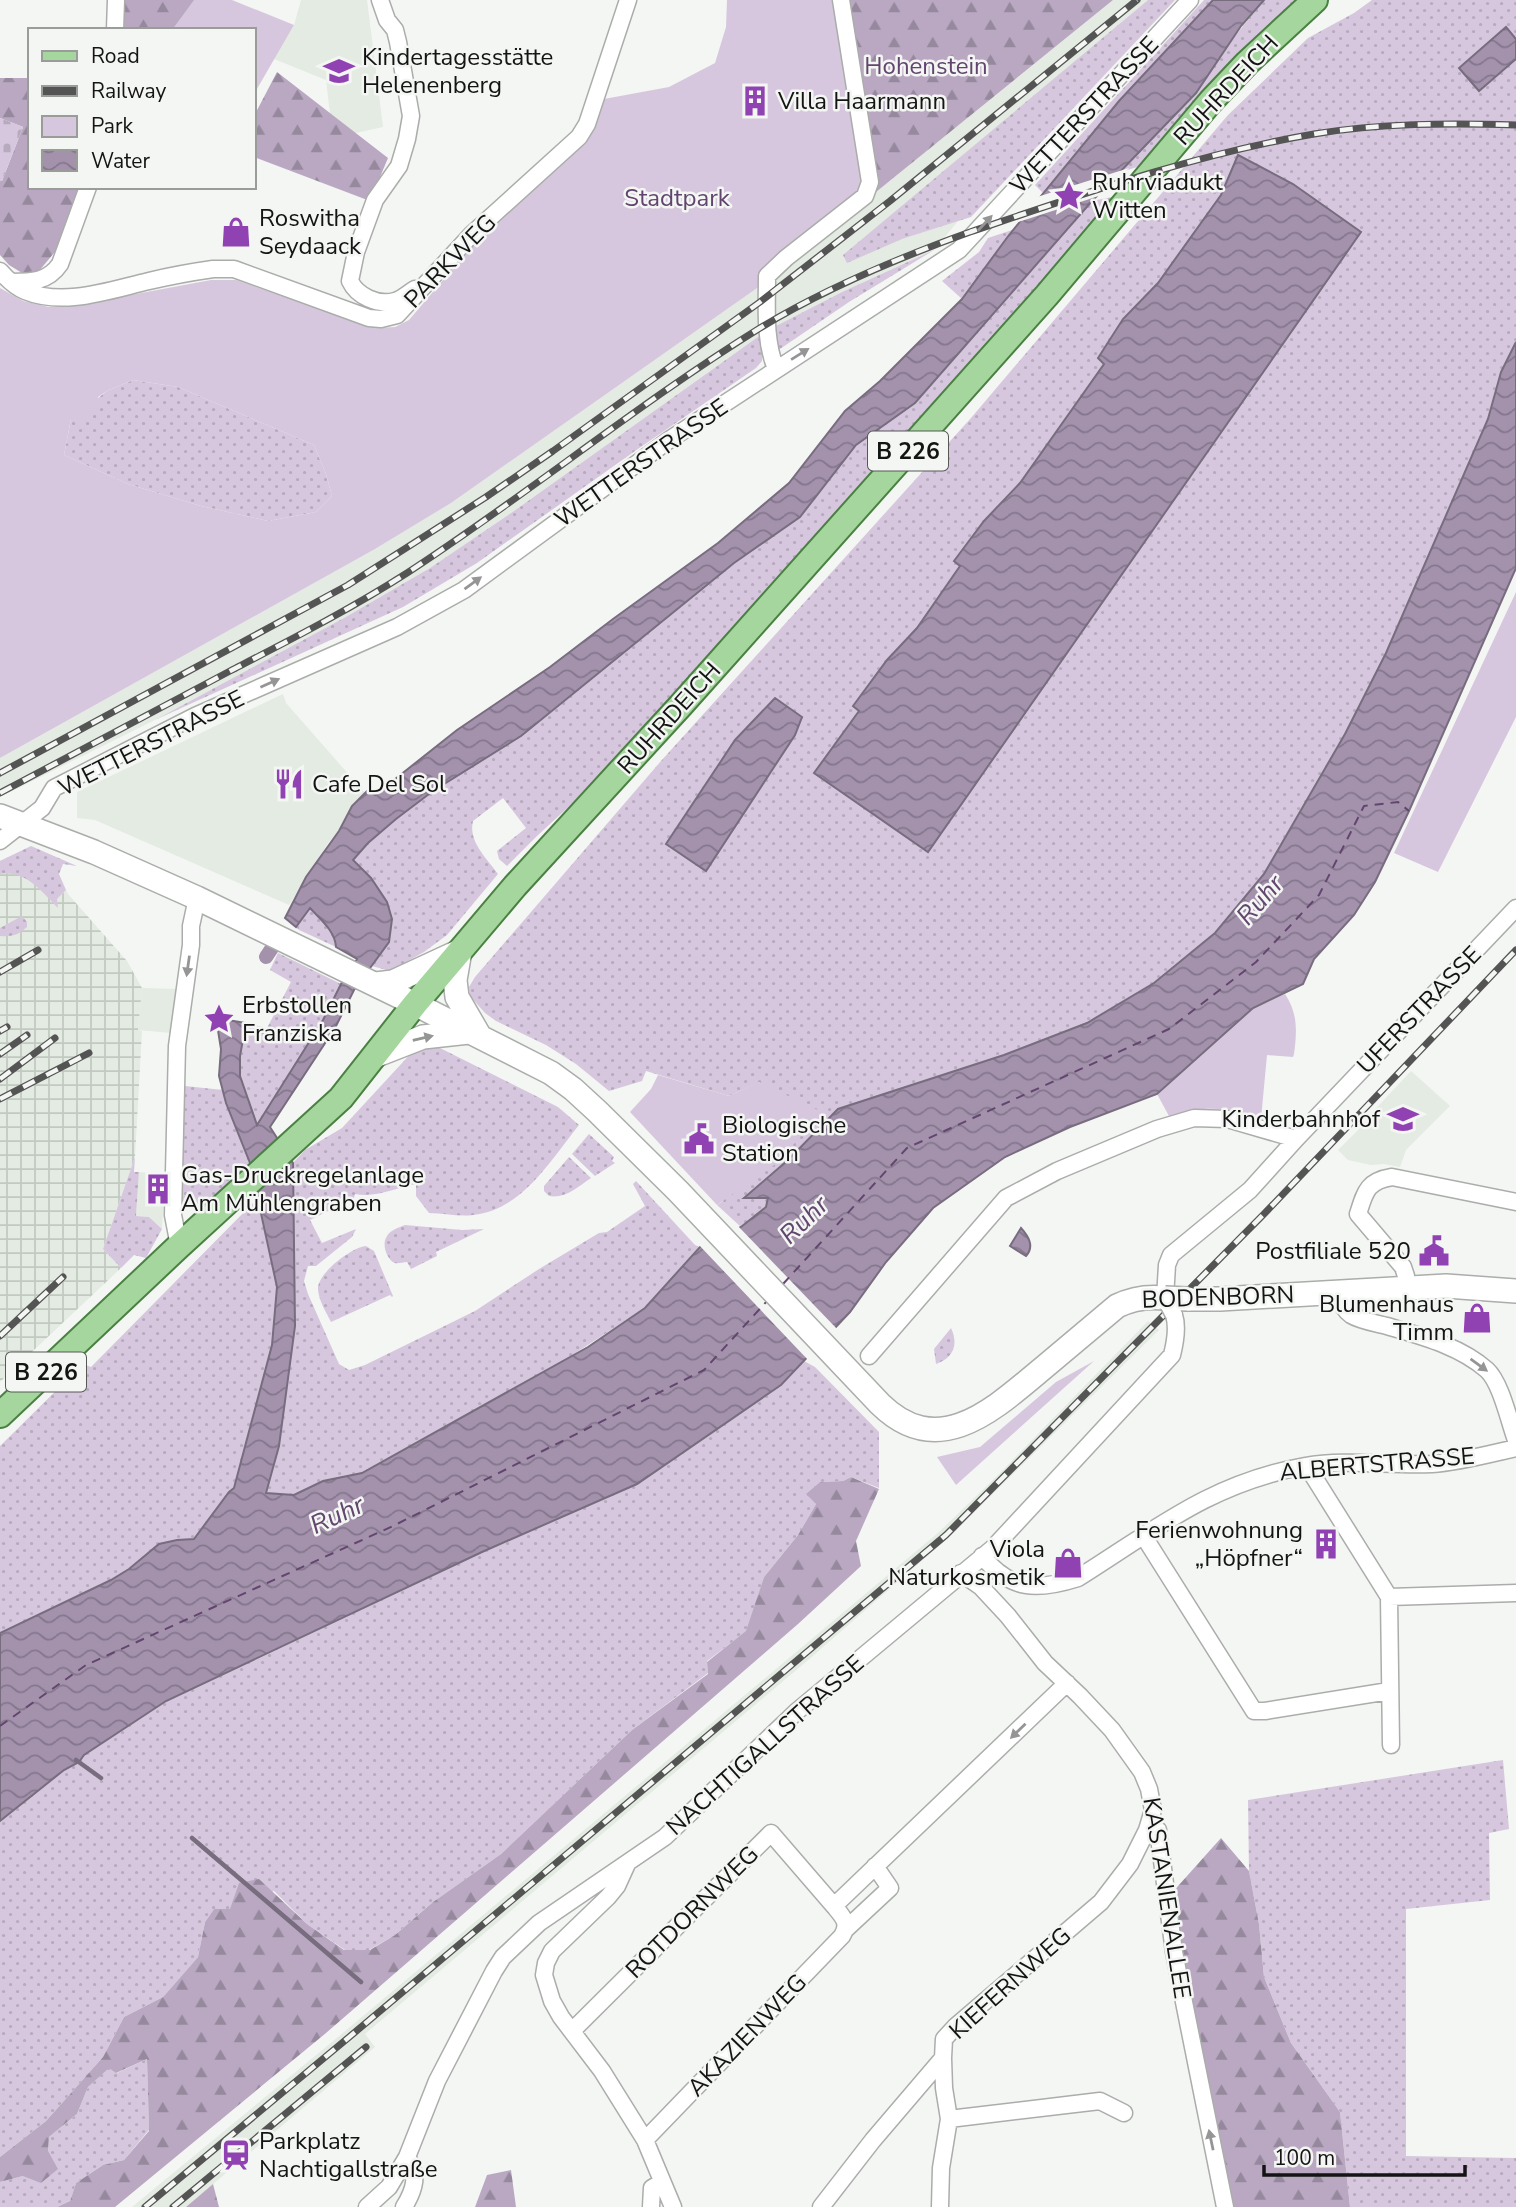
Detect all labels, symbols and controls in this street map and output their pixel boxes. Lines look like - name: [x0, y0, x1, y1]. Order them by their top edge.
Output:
- legend: [28, 28, 256, 189]
- street label: RUHRDEICH: [1166, 28, 1286, 152]
- street label: WETTERSTRASSE: [1002, 29, 1166, 201]
- place label: Kindertagesstätte Helenenberg: [362, 41, 553, 101]
- text: Road: [91, 42, 140, 70]
- park label: Hohenstein: [864, 50, 988, 82]
- school or university icon: Kindertagesstätte Helenenberg: [322, 54, 356, 88]
- text: Railway: [91, 77, 166, 105]
- building icon: Villa Haarmann: [738, 84, 772, 118]
- place label: Villa Haarmann: [777, 85, 946, 117]
- text: Park: [91, 112, 133, 140]
- text: Water: [91, 147, 150, 175]
- place label: Ruhrviadukt Witten: [1092, 166, 1223, 226]
- place icon: Ruhrviadukt Witten: [1052, 179, 1086, 213]
- park label: Stadtpark: [624, 182, 731, 214]
- place label: Roswitha Seydaack: [259, 202, 362, 262]
- street label: PARKWEG: [397, 207, 503, 315]
- shop icon: Roswitha Seydaack: [219, 215, 253, 249]
- one-way arrow: [976, 215, 992, 232]
- one-way arrow: [790, 347, 809, 360]
- street label: WETTERSTRASSE: [548, 391, 734, 535]
- road number: B 226: [868, 432, 948, 471]
- one-way arrow: [464, 576, 482, 590]
- street label: RUHRDEICH: [610, 655, 728, 781]
- one-way arrow: [259, 677, 280, 688]
- street label: WETTERSTRASSE: [52, 682, 250, 804]
- restaurant icon: Cafe Del Sol: [272, 767, 306, 801]
- place label: Cafe Del Sol: [312, 768, 446, 800]
- water label: Ruhr: [1228, 867, 1292, 933]
- street label: UFERSTRASSE: [1350, 939, 1488, 1081]
- one-way arrow: [182, 955, 193, 977]
- place label: Erbstollen Franziska: [242, 989, 352, 1049]
- place icon: Erbstollen Franziska: [202, 1002, 236, 1036]
- one-way arrow: [412, 1032, 434, 1043]
- school or university icon: Kinderbahnhof: [1386, 1102, 1420, 1136]
- place label: Kinderbahnhof: [1222, 1103, 1381, 1135]
- place label: Biologische Station: [722, 1109, 846, 1169]
- public building icon: Biologische Station: [682, 1122, 716, 1156]
- place label: Gas-Druckregelanlage Am Mühlengraben: [181, 1159, 424, 1219]
- building icon: Gas-Druckregelanlage Am Mühlengraben: [141, 1172, 175, 1206]
- water label: Ruhr: [772, 1187, 837, 1252]
- public building icon: Postfiliale 520: [1417, 1234, 1451, 1268]
- place label: Postfiliale 520: [1255, 1235, 1411, 1267]
- street label: BODENBORN: [1141, 1278, 1295, 1316]
- place label: Blumenhaus Timm: [1319, 1288, 1454, 1348]
- shop icon: Blumenhaus Timm: [1460, 1301, 1494, 1335]
- road number: B 226: [6, 1352, 86, 1392]
- one-way arrow: [1470, 1358, 1488, 1372]
- street label: ALBERTSTRASSE: [1278, 1440, 1476, 1488]
- water label: Ruhr: [304, 1487, 370, 1543]
- place label: Ferienwohnung „Höpfner“: [1135, 1514, 1303, 1574]
- building icon: Ferienwohnung „Höpfner“: [1309, 1527, 1343, 1561]
- place label: Viola Naturkosmetik: [888, 1533, 1046, 1593]
- shop icon: Viola Naturkosmetik: [1051, 1546, 1085, 1580]
- street label: NACHTIGALLSTRASSE: [659, 1647, 871, 1843]
- one-way arrow: [1010, 1722, 1027, 1738]
- street label: KASTANIENALLEE: [1135, 1795, 1199, 2001]
- street label: ROTDORNWEG: [619, 1839, 765, 1985]
- street label: KIEFERNWEG: [942, 1920, 1078, 2046]
- street label: AKAZIENWEG: [680, 1967, 814, 2103]
- place label: Parkplatz Nachtigallstraße: [259, 2125, 438, 2185]
- one-way arrow: [1206, 2129, 1217, 2151]
- scale bar: [1264, 2134, 1465, 2178]
- station icon: Parkplatz Nachtigallstraße: [219, 2138, 253, 2172]
- text: 100 m: [1274, 2144, 1335, 2172]

